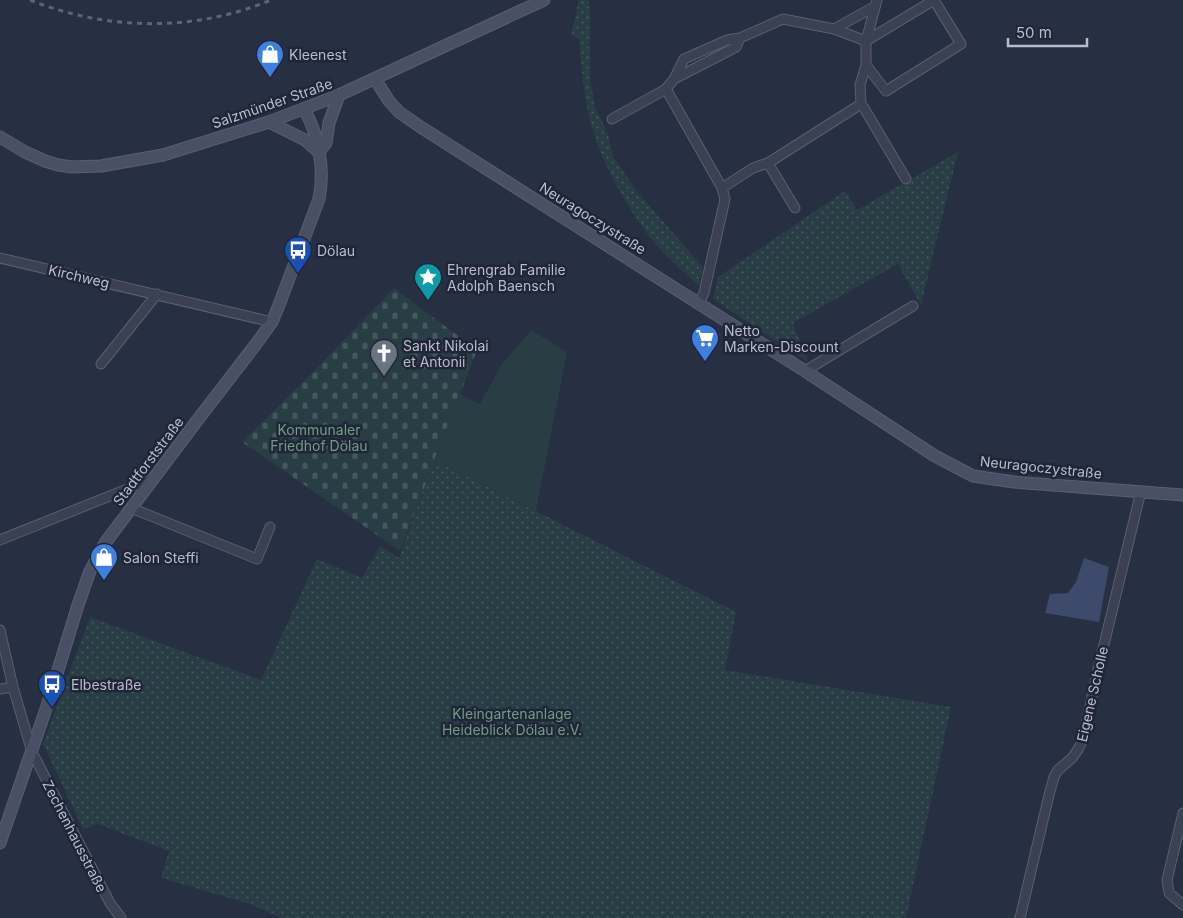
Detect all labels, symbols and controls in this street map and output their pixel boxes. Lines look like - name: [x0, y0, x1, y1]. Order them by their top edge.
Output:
- scale bar: [1008, 15, 1087, 47]
- text: 50 m: [1016, 23, 1052, 42]
- shop icon: Kleenest: [255, 39, 285, 78]
- place label: Kleenest: [289, 46, 347, 63]
- street label: Salzmünder Straße: [210, 74, 334, 132]
- street label: Neuragoczystraße: [537, 178, 649, 258]
- bus stop icon: Dölau: [283, 235, 313, 274]
- place label: Dölau: [317, 242, 355, 259]
- street label: Kirchweg: [47, 261, 111, 291]
- place label: Ehrengrab Familie Adolph Baensch: [447, 261, 566, 294]
- place icon: Ehrengrab Familie Adolph Baensch: [413, 262, 443, 301]
- place label: Netto Marken-Discount: [724, 322, 839, 355]
- supermarket icon: Netto Marken-Discount: [690, 323, 720, 362]
- place label: Sankt Nikolai et Antonii: [403, 337, 489, 370]
- church icon: Sankt Nikolai et Antonii: [369, 338, 399, 377]
- street label: Stadtforststraße: [109, 413, 187, 509]
- park label: Kommunaler Friedhof Dölau: [270, 421, 368, 454]
- street label: Neuragoczystraße: [979, 452, 1103, 482]
- shop icon: Salon Steffi: [89, 542, 119, 581]
- place label: Salon Steffi: [123, 549, 199, 566]
- street label: Eigene Scholle: [1073, 645, 1111, 743]
- bus stop icon: Elbestraße: [37, 669, 67, 708]
- place label: Elbestraße: [71, 676, 141, 693]
- park label: Kleingartenanlage Heideblick Dölau e.V.: [442, 705, 582, 738]
- street label: Zechenhausstraße: [39, 777, 111, 895]

